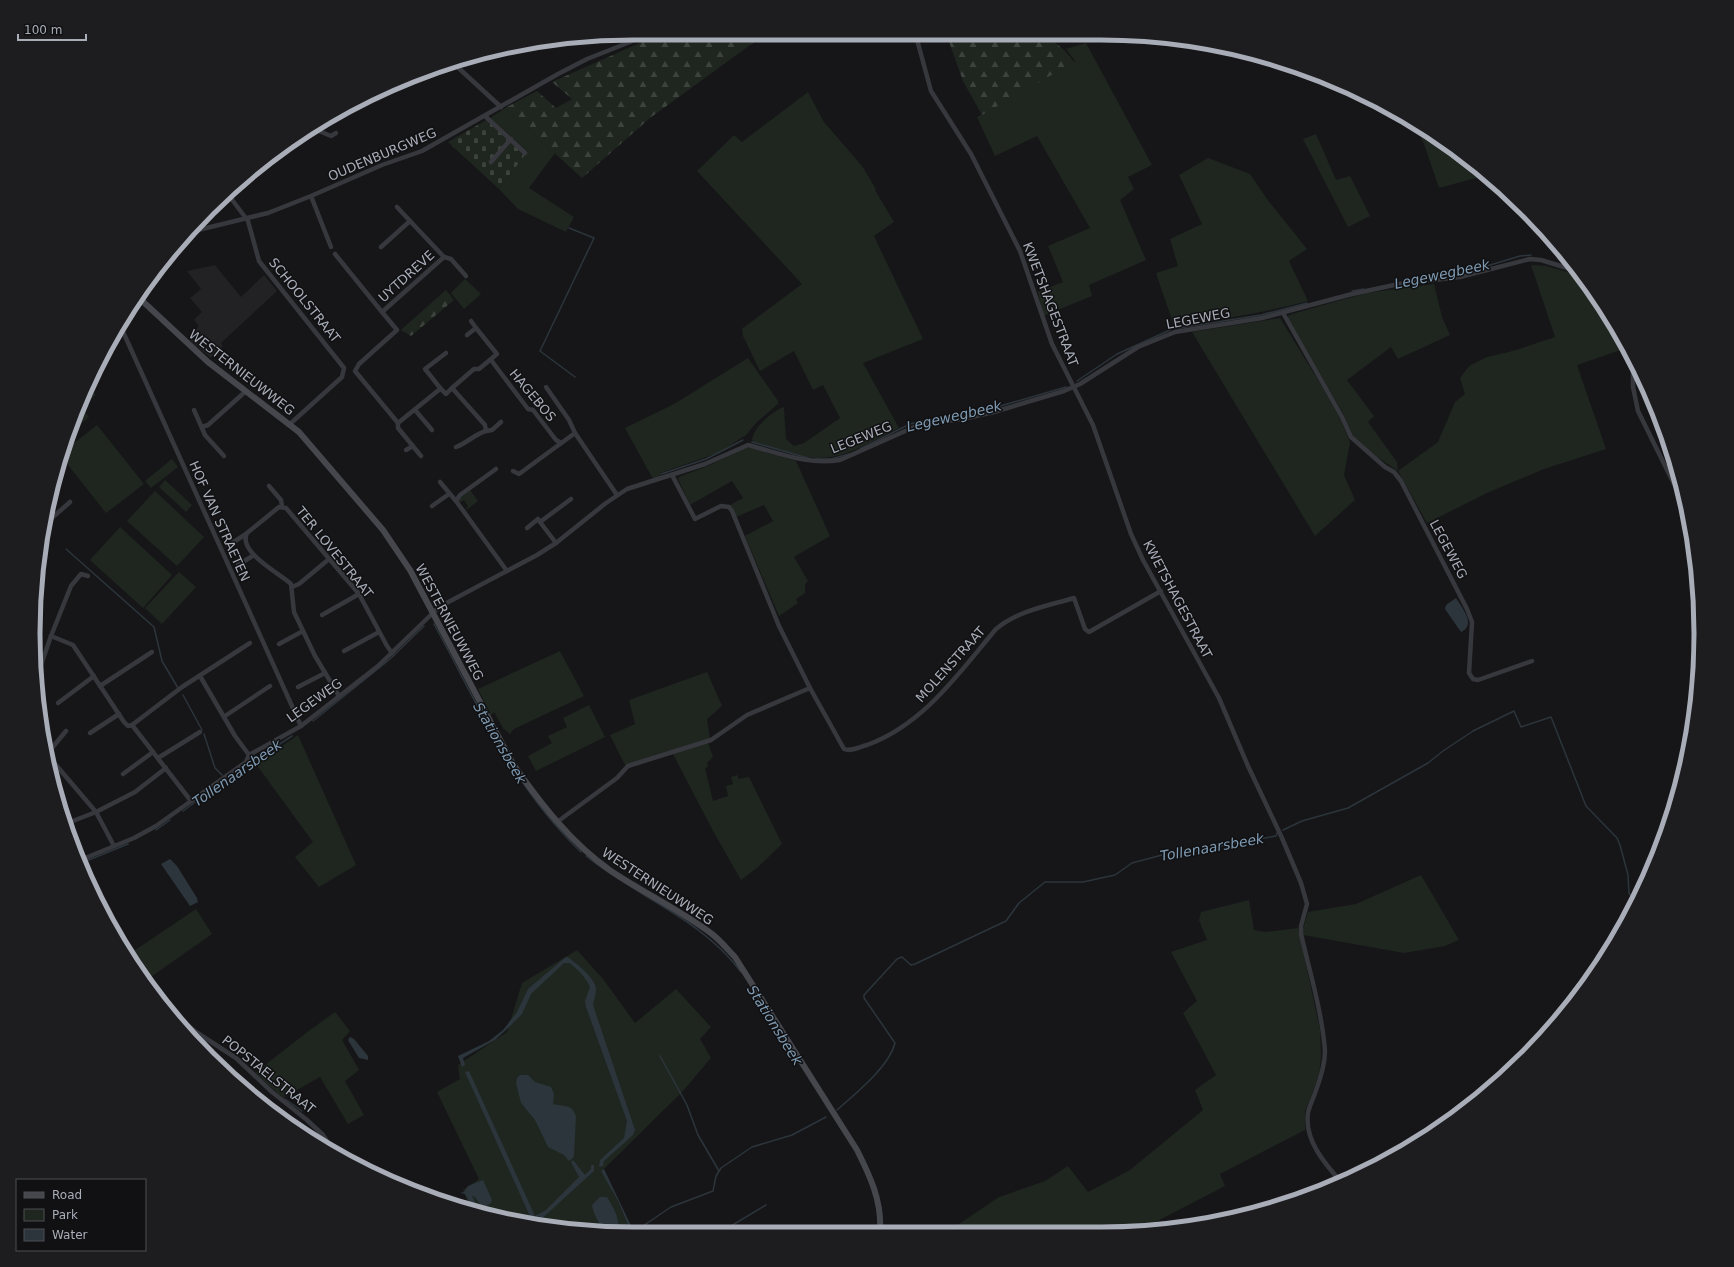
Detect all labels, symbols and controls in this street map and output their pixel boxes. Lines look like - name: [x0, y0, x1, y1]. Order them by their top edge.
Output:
- scale bar: [18, 16, 86, 42]
- text: 100 m: [24, 23, 62, 37]
- street label: OUDENBURGWEG: [326, 125, 439, 184]
- street label: KWETSHAGESTRAAT: [1020, 240, 1081, 368]
- street label: UYTDREVE: [375, 247, 437, 305]
- street label: SCHOOLSTRAAT: [266, 255, 343, 346]
- water label: Legewegbeek: [1393, 256, 1492, 292]
- street label: LEGEWEG: [1165, 305, 1231, 332]
- street label: WESTERNIEUWWEG: [186, 327, 297, 418]
- street label: HAGEBOS: [506, 366, 559, 425]
- water label: Legewegbeek: [905, 397, 1004, 435]
- street label: LEGEWEG: [828, 418, 894, 457]
- street label: HOF VAN STRAETEN: [186, 459, 253, 584]
- street label: TER LOVESTRAAT: [293, 503, 376, 601]
- street label: LEGEWEG: [1427, 517, 1470, 581]
- street label: KWETSHAGESTRAAT: [1140, 538, 1215, 661]
- street label: WESTERNIEUWWEG: [412, 561, 487, 683]
- street label: MOLENSTRAAT: [913, 623, 988, 705]
- street label: LEGEWEG: [284, 675, 345, 726]
- water label: Stationsbeek: [470, 699, 530, 787]
- water label: Tollenaarsbeek: [189, 736, 285, 810]
- water label: Tollenaarsbeek: [1159, 830, 1266, 864]
- street label: WESTERNIEUWWEG: [599, 845, 716, 928]
- water label: Stationsbeek: [744, 982, 806, 1069]
- street label: POPSTAELSTRAAT: [219, 1032, 318, 1117]
- legend: [16, 1179, 146, 1251]
- text: Road: [52, 1188, 82, 1202]
- text: Park: [52, 1208, 78, 1222]
- text: Water: [52, 1228, 88, 1242]

